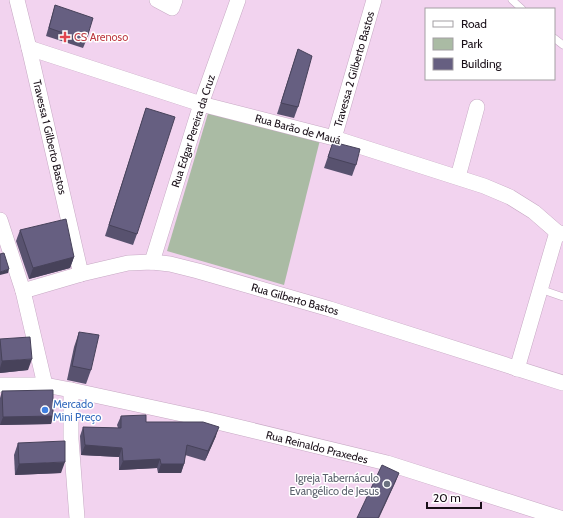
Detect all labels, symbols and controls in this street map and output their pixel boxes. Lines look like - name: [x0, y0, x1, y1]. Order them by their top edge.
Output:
- legend: [425, 8, 555, 80]
- street label: Travessa 2 Gilberto Bastos: [331, 9, 377, 128]
- text: Road: [461, 16, 487, 31]
- place label: CS Arenoso: [74, 30, 128, 44]
- marker: CS Arenoso: [59, 31, 71, 43]
- text: Park: [461, 36, 483, 51]
- text: Building: [461, 56, 503, 71]
- street label: Rua Edgar Pereira da Cruz: [168, 73, 218, 189]
- street label: Travessa 1 Gilberto Bastos: [30, 78, 70, 196]
- street label: Rua Barão de Mauá: [253, 111, 343, 147]
- street label: Rua Gilberto Bastos: [250, 280, 341, 318]
- place label: Mercado Mini Preço: [53, 397, 101, 424]
- marker: Mercado Mini Preço: [40, 405, 50, 415]
- street label: Rua Reinaldo Praxedes: [264, 428, 370, 467]
- place label: Igreja Tabernáculo Evangélico de Jesus: [289, 471, 379, 498]
- marker: Igreja Tabernáculo Evangélico de Jesus: [382, 479, 392, 489]
- scale bar: [427, 484, 481, 510]
- text: 20 m: [433, 490, 461, 505]

